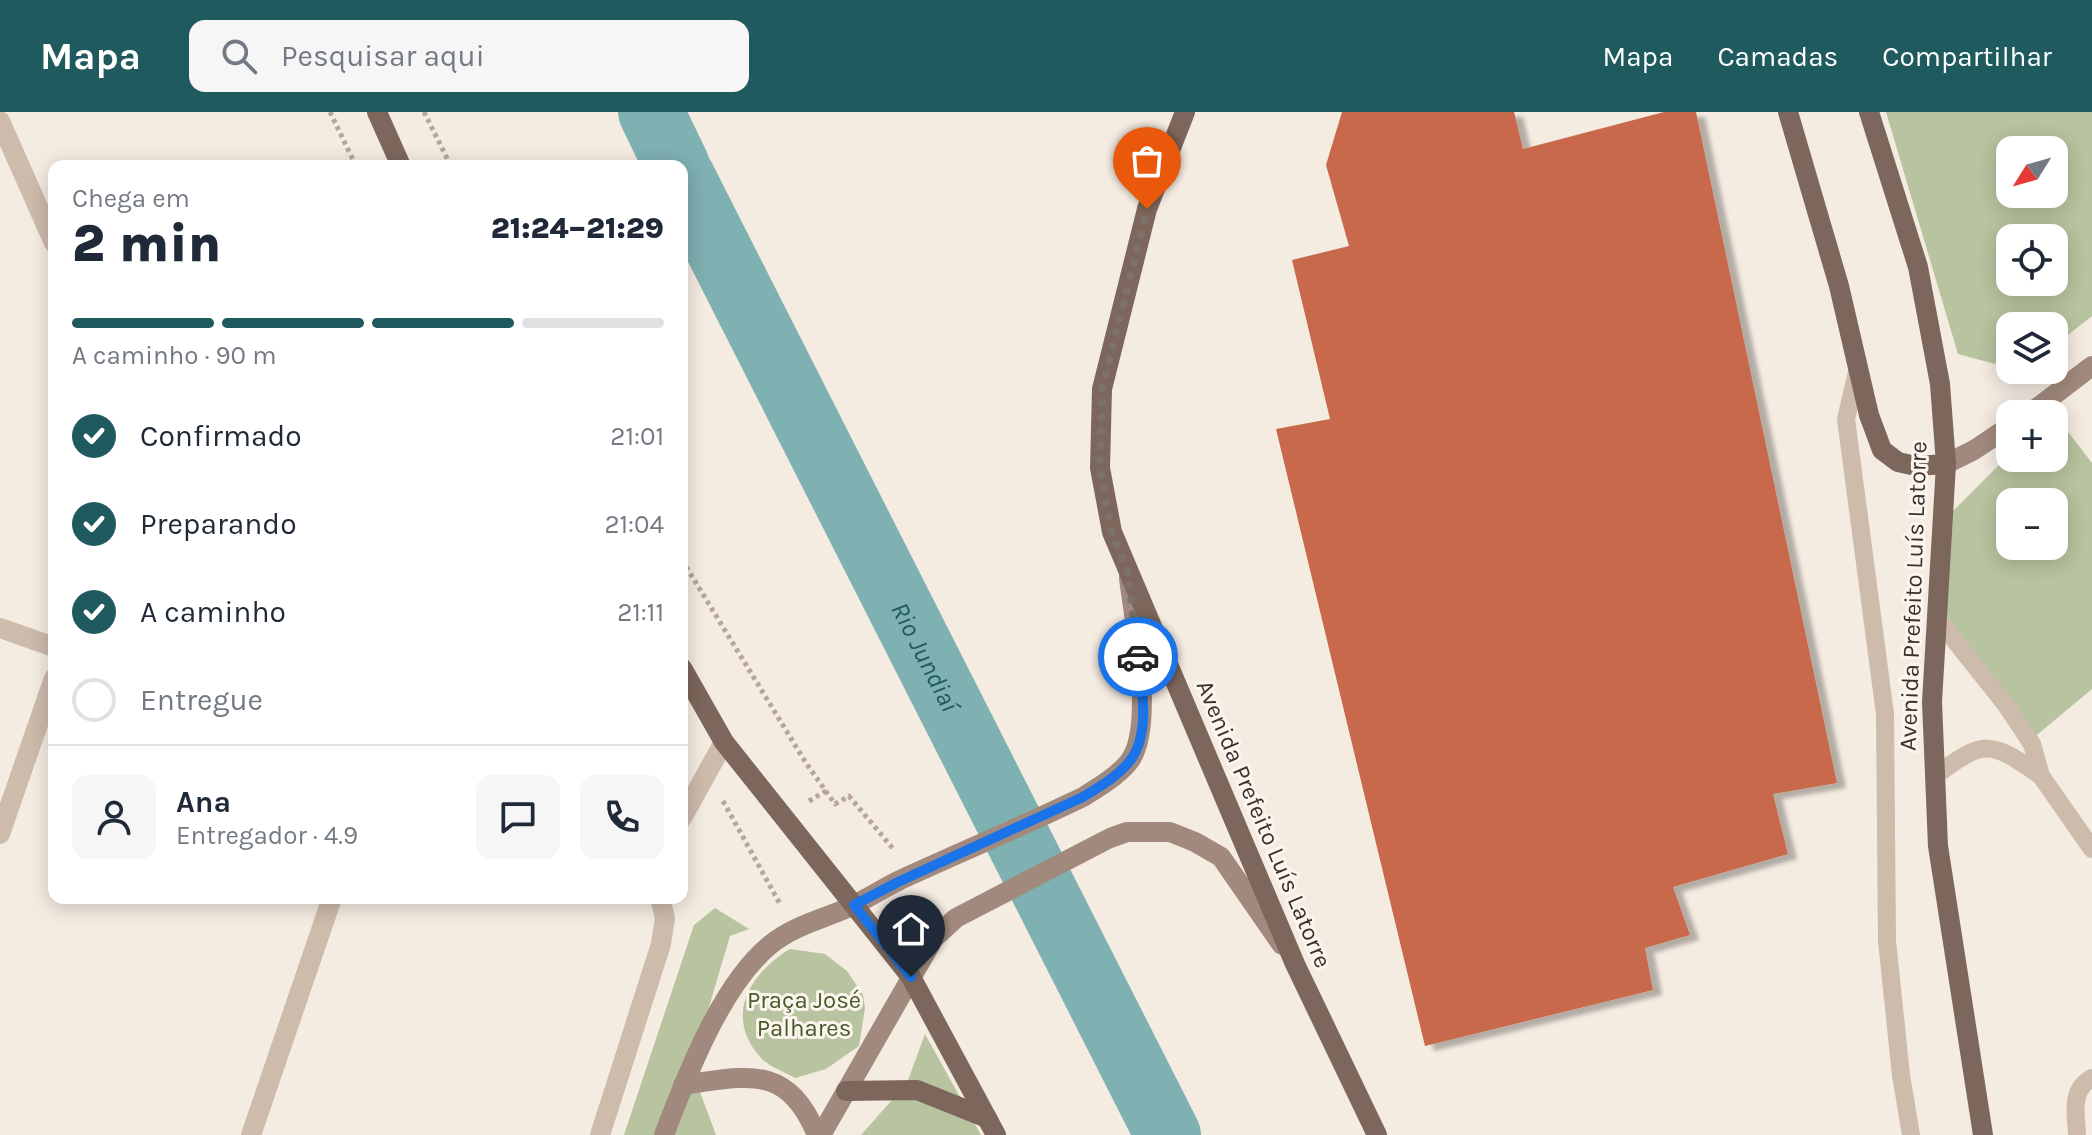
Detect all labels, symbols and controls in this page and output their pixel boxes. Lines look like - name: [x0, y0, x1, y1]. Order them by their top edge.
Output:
- search box: [189, 20, 749, 92]
- text: Mapa: [40, 34, 141, 79]
- icon: search: [217, 34, 261, 78]
- text: Pesquisar aqui: [281, 38, 485, 74]
- text: Mapa: [1602, 40, 1673, 73]
- text: Camadas: [1717, 40, 1838, 73]
- text: Compartilhar: [1882, 40, 2052, 73]
- pin: [1113, 127, 1181, 209]
- north arrow: [1996, 136, 2068, 208]
- map controls: [1996, 136, 2068, 560]
- icon: bag: [1125, 139, 1169, 183]
- text: Chega em: [72, 183, 190, 214]
- text: 21:24–21:29: [491, 210, 664, 246]
- text: 2 min: [72, 213, 221, 274]
- button: locate: [1996, 224, 2068, 296]
- button: layers: [1996, 312, 2068, 384]
- text: A caminho · 90 m: [72, 340, 277, 371]
- button: +: [1996, 400, 2068, 472]
- icon: check: [72, 414, 116, 458]
- text: Confirmado: [140, 418, 302, 454]
- text: 21:01: [610, 421, 664, 452]
- street label: Avenida Prefeito Luís Latorre: [1894, 441, 1932, 751]
- button: −: [1996, 488, 2068, 560]
- icon: check: [72, 502, 116, 546]
- text: Preparando: [140, 506, 297, 542]
- text: 21:04: [604, 509, 664, 540]
- icon: check: [72, 590, 116, 634]
- text: A caminho: [140, 594, 286, 630]
- text: 21:11: [617, 597, 664, 628]
- water label: Rio Jundiaí: [884, 597, 967, 720]
- courier: [1098, 617, 1178, 697]
- icon: car: [1116, 635, 1160, 679]
- street label: Avenida Prefeito Luís Latorre: [1191, 676, 1337, 972]
- text: Entregue: [140, 682, 263, 718]
- button: person: [72, 775, 156, 859]
- button: chat: [476, 775, 560, 859]
- button: phone: [580, 775, 664, 859]
- text: Ana: [176, 784, 231, 820]
- text: Entregador · 4.9: [176, 820, 358, 851]
- pin: [877, 895, 945, 977]
- icon: home: [889, 907, 933, 951]
- park label: Praça José Palhares: [747, 986, 861, 1042]

